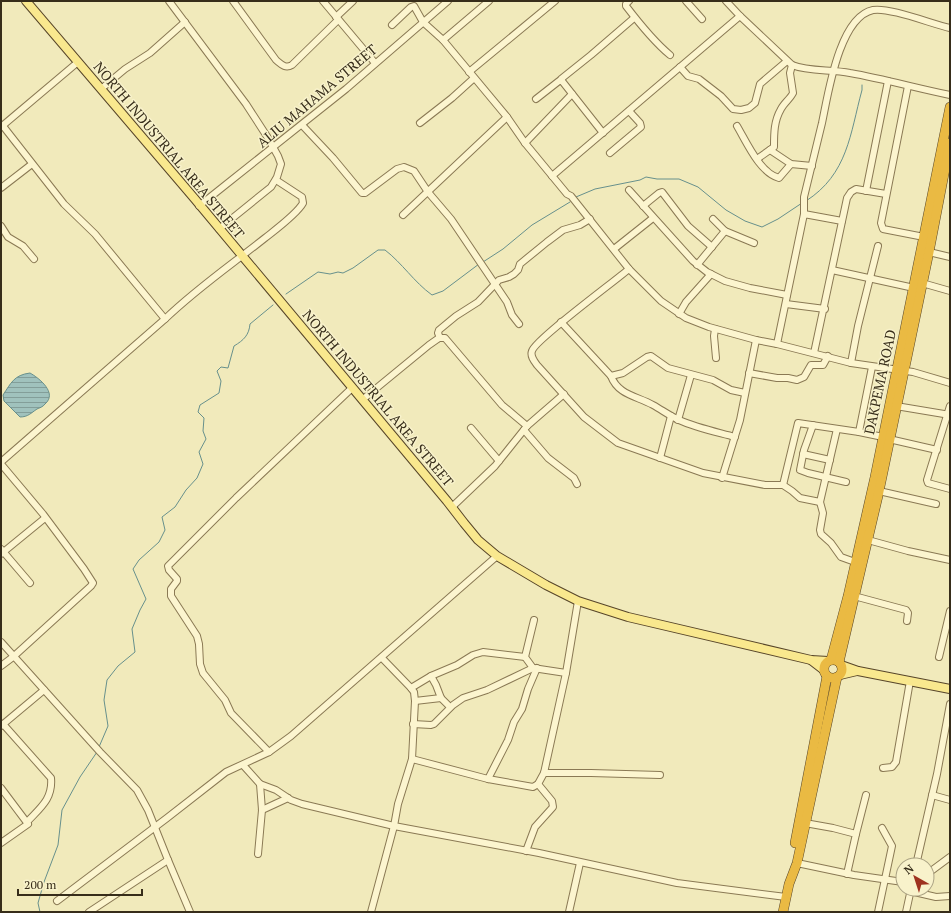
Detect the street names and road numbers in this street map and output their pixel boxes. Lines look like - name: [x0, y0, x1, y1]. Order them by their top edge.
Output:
- street label: ALIU MAHAMA STREET: [253, 39, 381, 152]
- street label: NORTH INDUSTRIAL AREA STREET: [90, 57, 249, 242]
- street label: NORTH INDUSTRIAL AREA STREET: [299, 305, 458, 490]
- street label: DAKPEMA ROAD: [859, 328, 900, 436]

